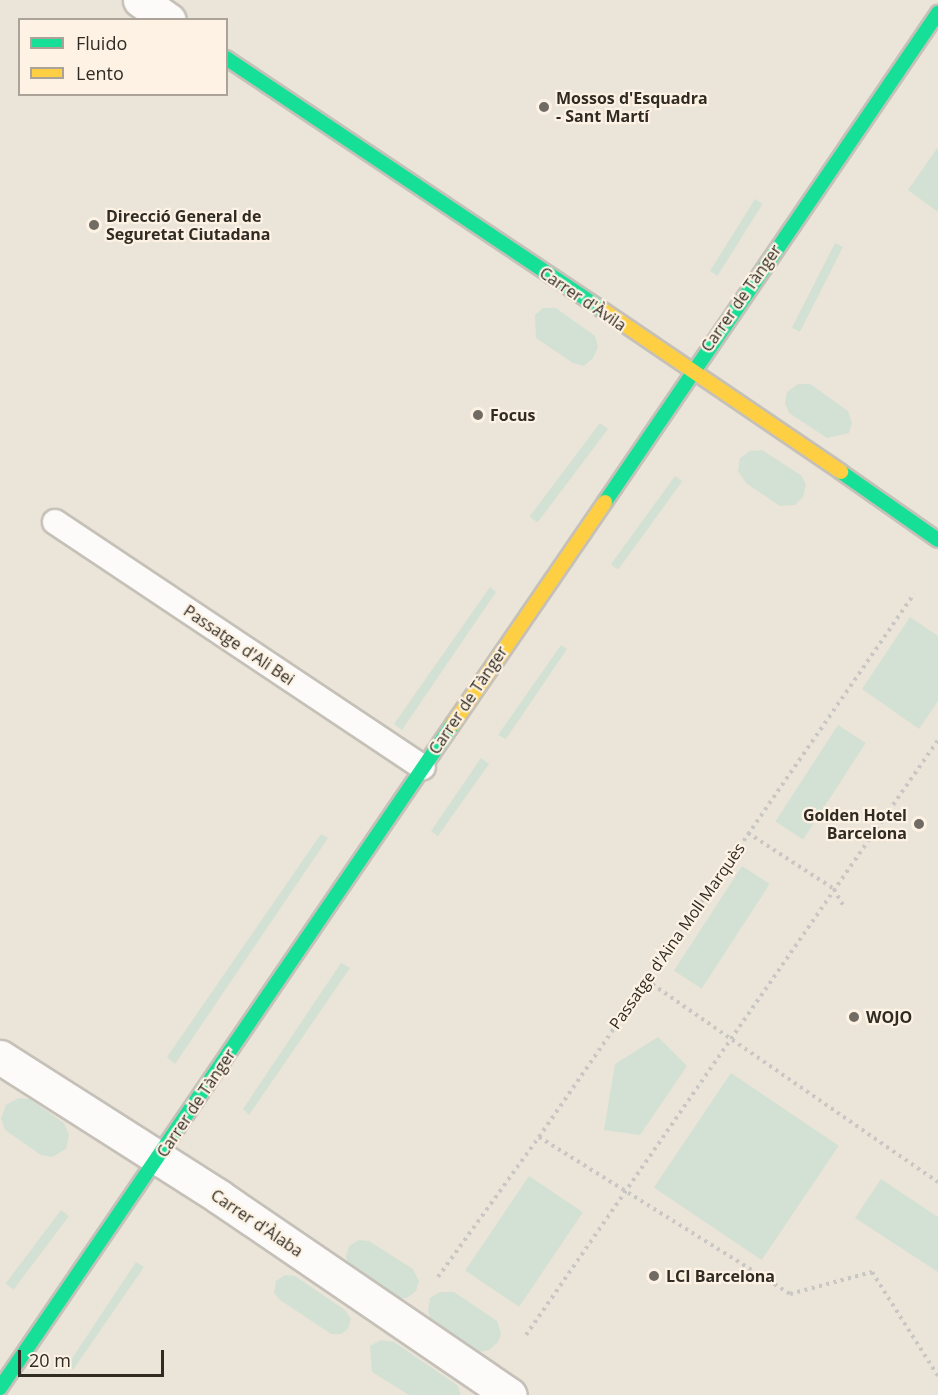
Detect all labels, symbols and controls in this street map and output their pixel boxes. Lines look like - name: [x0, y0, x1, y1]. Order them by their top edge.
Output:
- legend: [18, 18, 228, 96]
- text: Fluido: [76, 31, 127, 55]
- text: Lento: [76, 61, 124, 85]
- place label: Mossos d'Esquadra - Sant Martí: [556, 88, 708, 126]
- marker: Mossos d'Esquadra - Sant Martí: [537, 100, 551, 114]
- place label: Direcció General de Seguretat Ciutadana: [106, 206, 270, 244]
- marker: Direcció General de Seguretat Ciutadana: [87, 218, 101, 232]
- street label: Carrer de Tànger: [697, 241, 785, 355]
- street label: Carrer d'Àvila: [536, 263, 630, 335]
- place label: Focus: [490, 405, 535, 425]
- marker: Focus: [471, 408, 485, 422]
- street label: Passatge d'Ali Bei: [180, 601, 298, 689]
- street label: Carrer de Tànger: [425, 642, 511, 758]
- place label: Golden Hotel Barcelona: [803, 805, 907, 843]
- marker: Golden Hotel Barcelona: [912, 817, 926, 831]
- street label: Passatge d'Aina Moll Marquès: [605, 839, 749, 1033]
- place label: WOJO: [866, 1007, 912, 1027]
- marker: WOJO: [847, 1010, 861, 1024]
- street label: Carrer de Tànger: [153, 1045, 239, 1161]
- street label: Carrer d'Àlaba: [207, 1185, 307, 1261]
- place label: LCI Barcelona: [666, 1266, 775, 1286]
- marker: LCI Barcelona: [647, 1269, 661, 1283]
- scale bar: [21, 1338, 166, 1376]
- text: 20 m: [29, 1348, 71, 1372]

